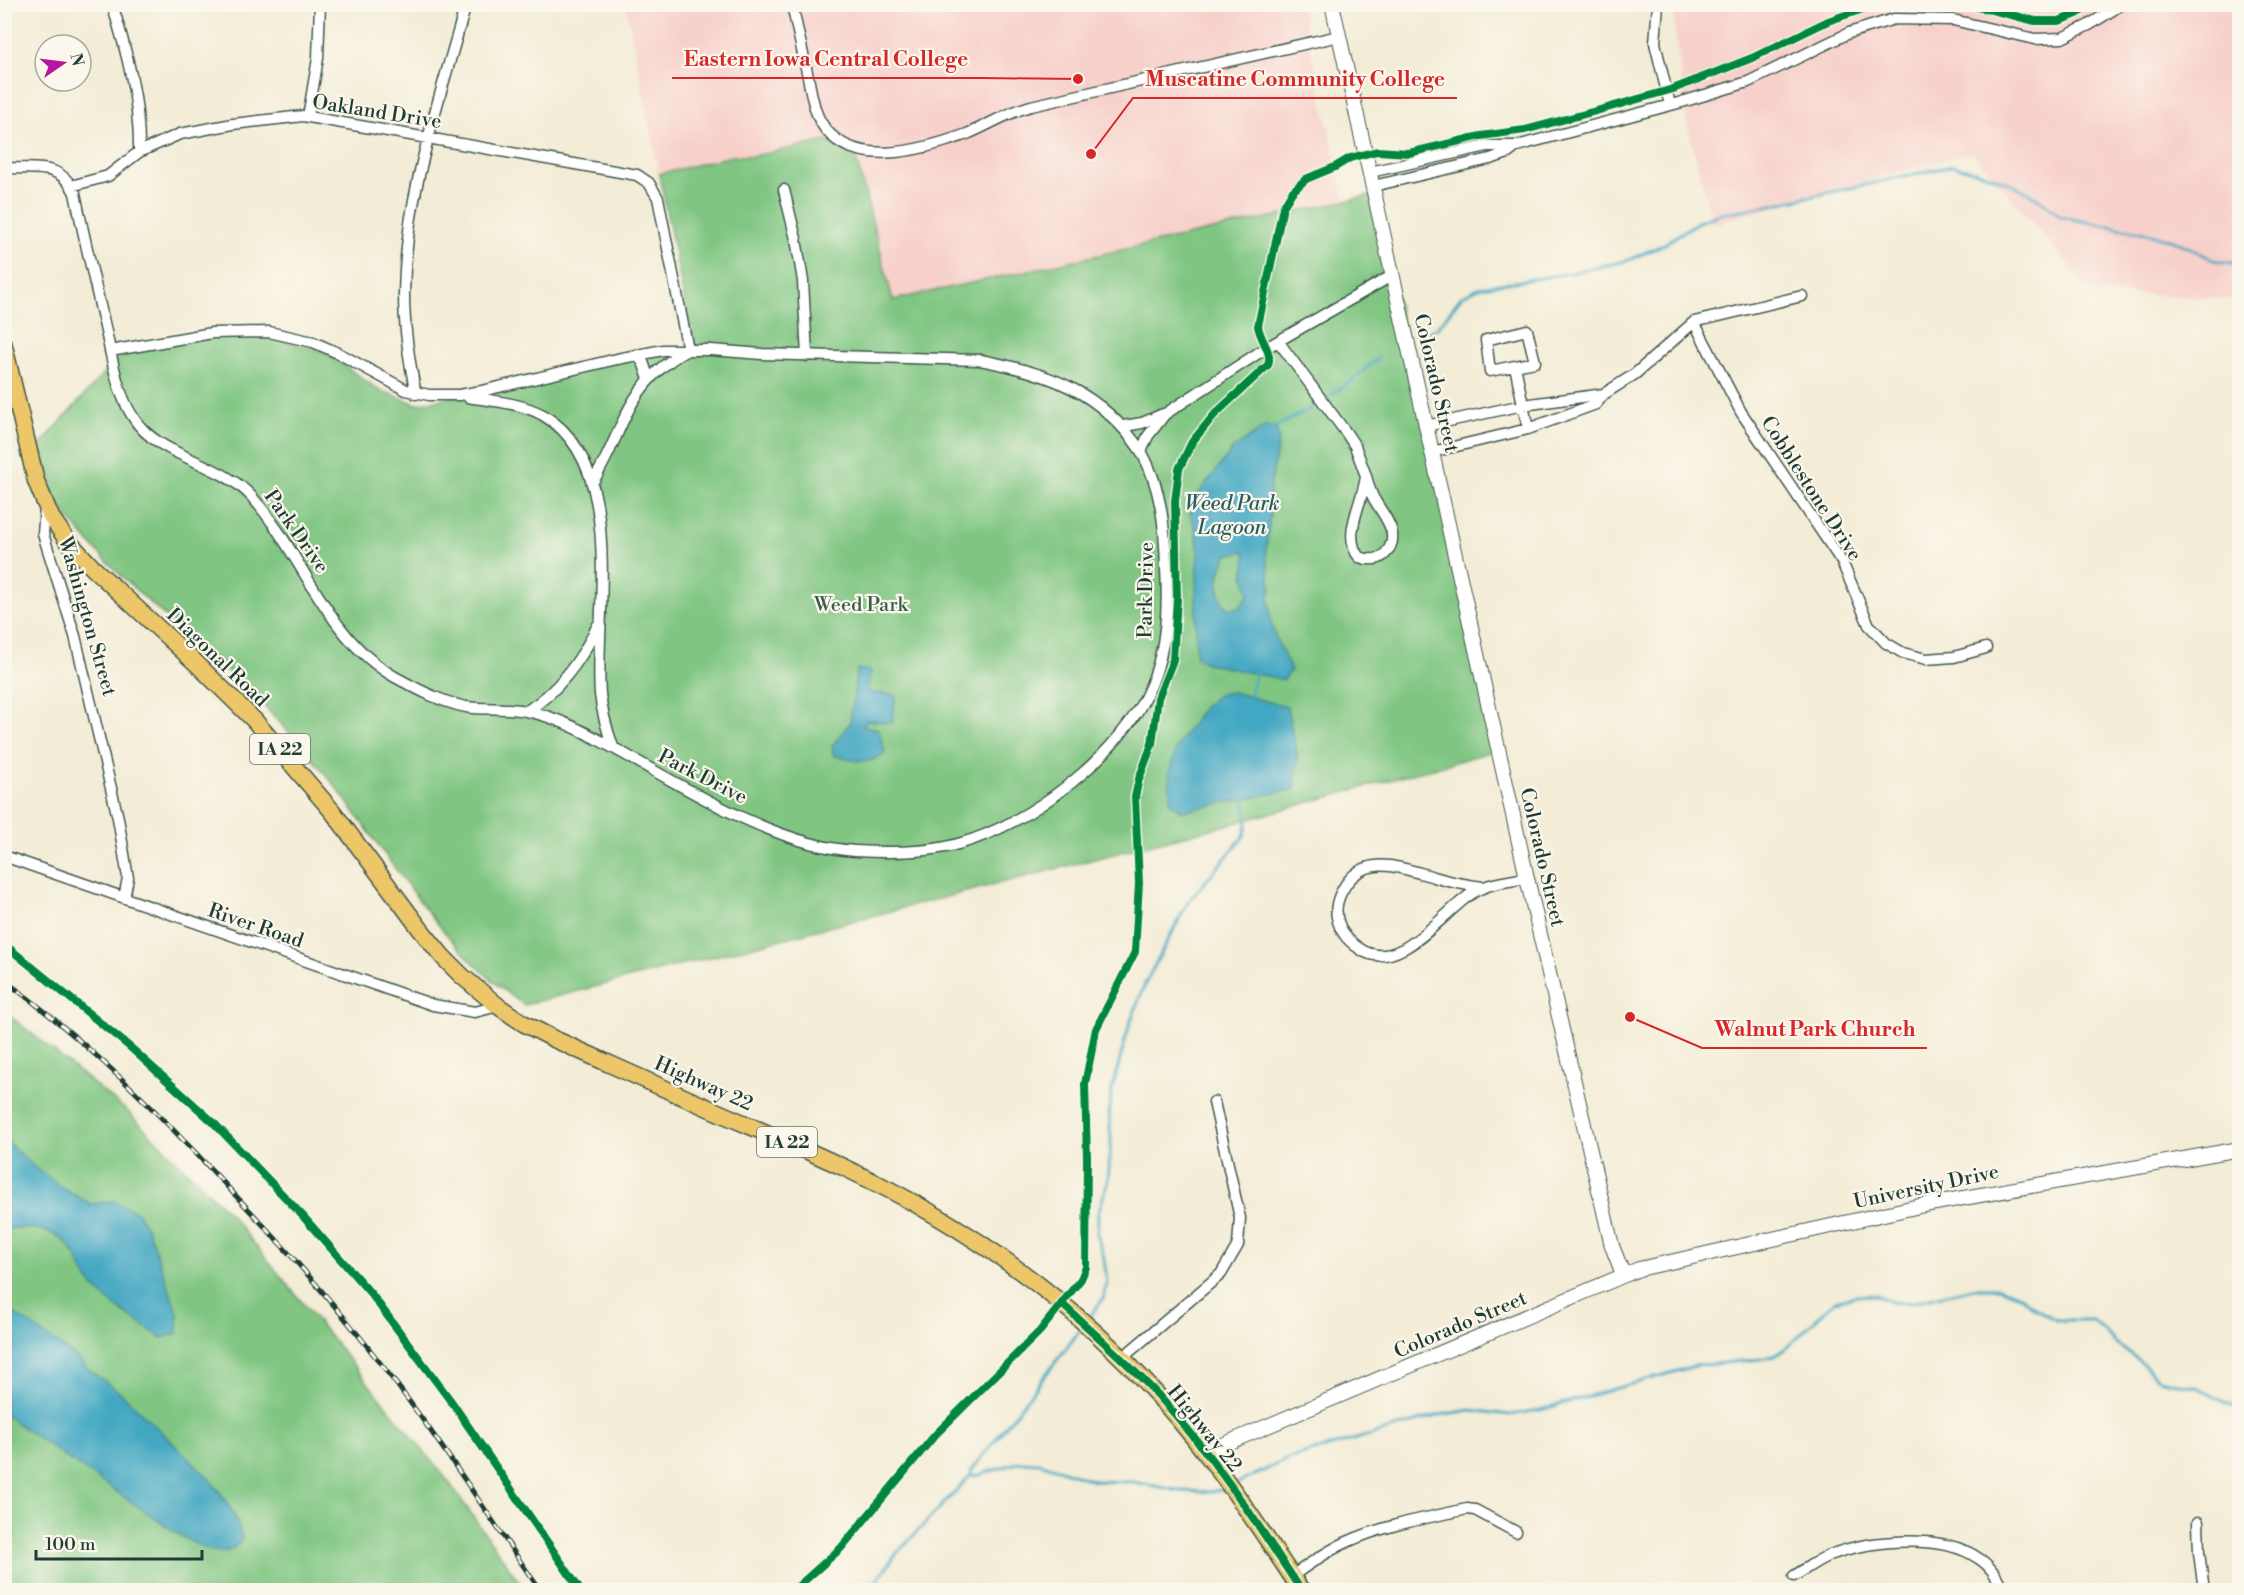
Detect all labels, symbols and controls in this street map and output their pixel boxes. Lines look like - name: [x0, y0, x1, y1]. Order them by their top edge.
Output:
- north arrow: [33, 33, 93, 93]
- callout: Eastern Iowa Central College: [672, 39, 980, 78]
- text: Eastern Iowa Central College: [684, 47, 968, 73]
- text: N: [65, 51, 88, 69]
- callout: Muscatine Community College: [1133, 59, 1457, 98]
- text: Muscatine Community College: [1145, 67, 1445, 93]
- street label: Oakland Drive: [310, 90, 443, 135]
- street label: Colorado Street: [1407, 311, 1464, 455]
- street label: Cobblestone Drive: [1755, 412, 1867, 566]
- street label: Park Drive: [258, 485, 334, 579]
- water label: Weed Park Lagoon: [1184, 491, 1280, 541]
- street label: Washington Street: [52, 533, 121, 699]
- street label: Park Drive: [1133, 541, 1160, 639]
- park label: Weed Park: [813, 593, 910, 618]
- street label: Diagonal Road: [161, 603, 274, 713]
- road number: IA 22: [250, 734, 310, 764]
- street label: Park Drive: [654, 744, 751, 810]
- street label: Colorado Street: [1513, 785, 1570, 929]
- street label: River Road: [204, 898, 307, 955]
- callout: Walnut Park Church: [1702, 1009, 1927, 1048]
- text: Walnut Park Church: [1713, 1017, 1916, 1043]
- street label: Highway 22: [650, 1052, 757, 1117]
- road number: IA 22: [757, 1127, 817, 1157]
- street label: University Drive: [1851, 1160, 2001, 1215]
- street label: Colorado Street: [1390, 1286, 1531, 1365]
- street label: Highway 22: [1161, 1380, 1247, 1478]
- scale bar: [36, 1523, 202, 1561]
- text: 100 m: [45, 1533, 96, 1556]

